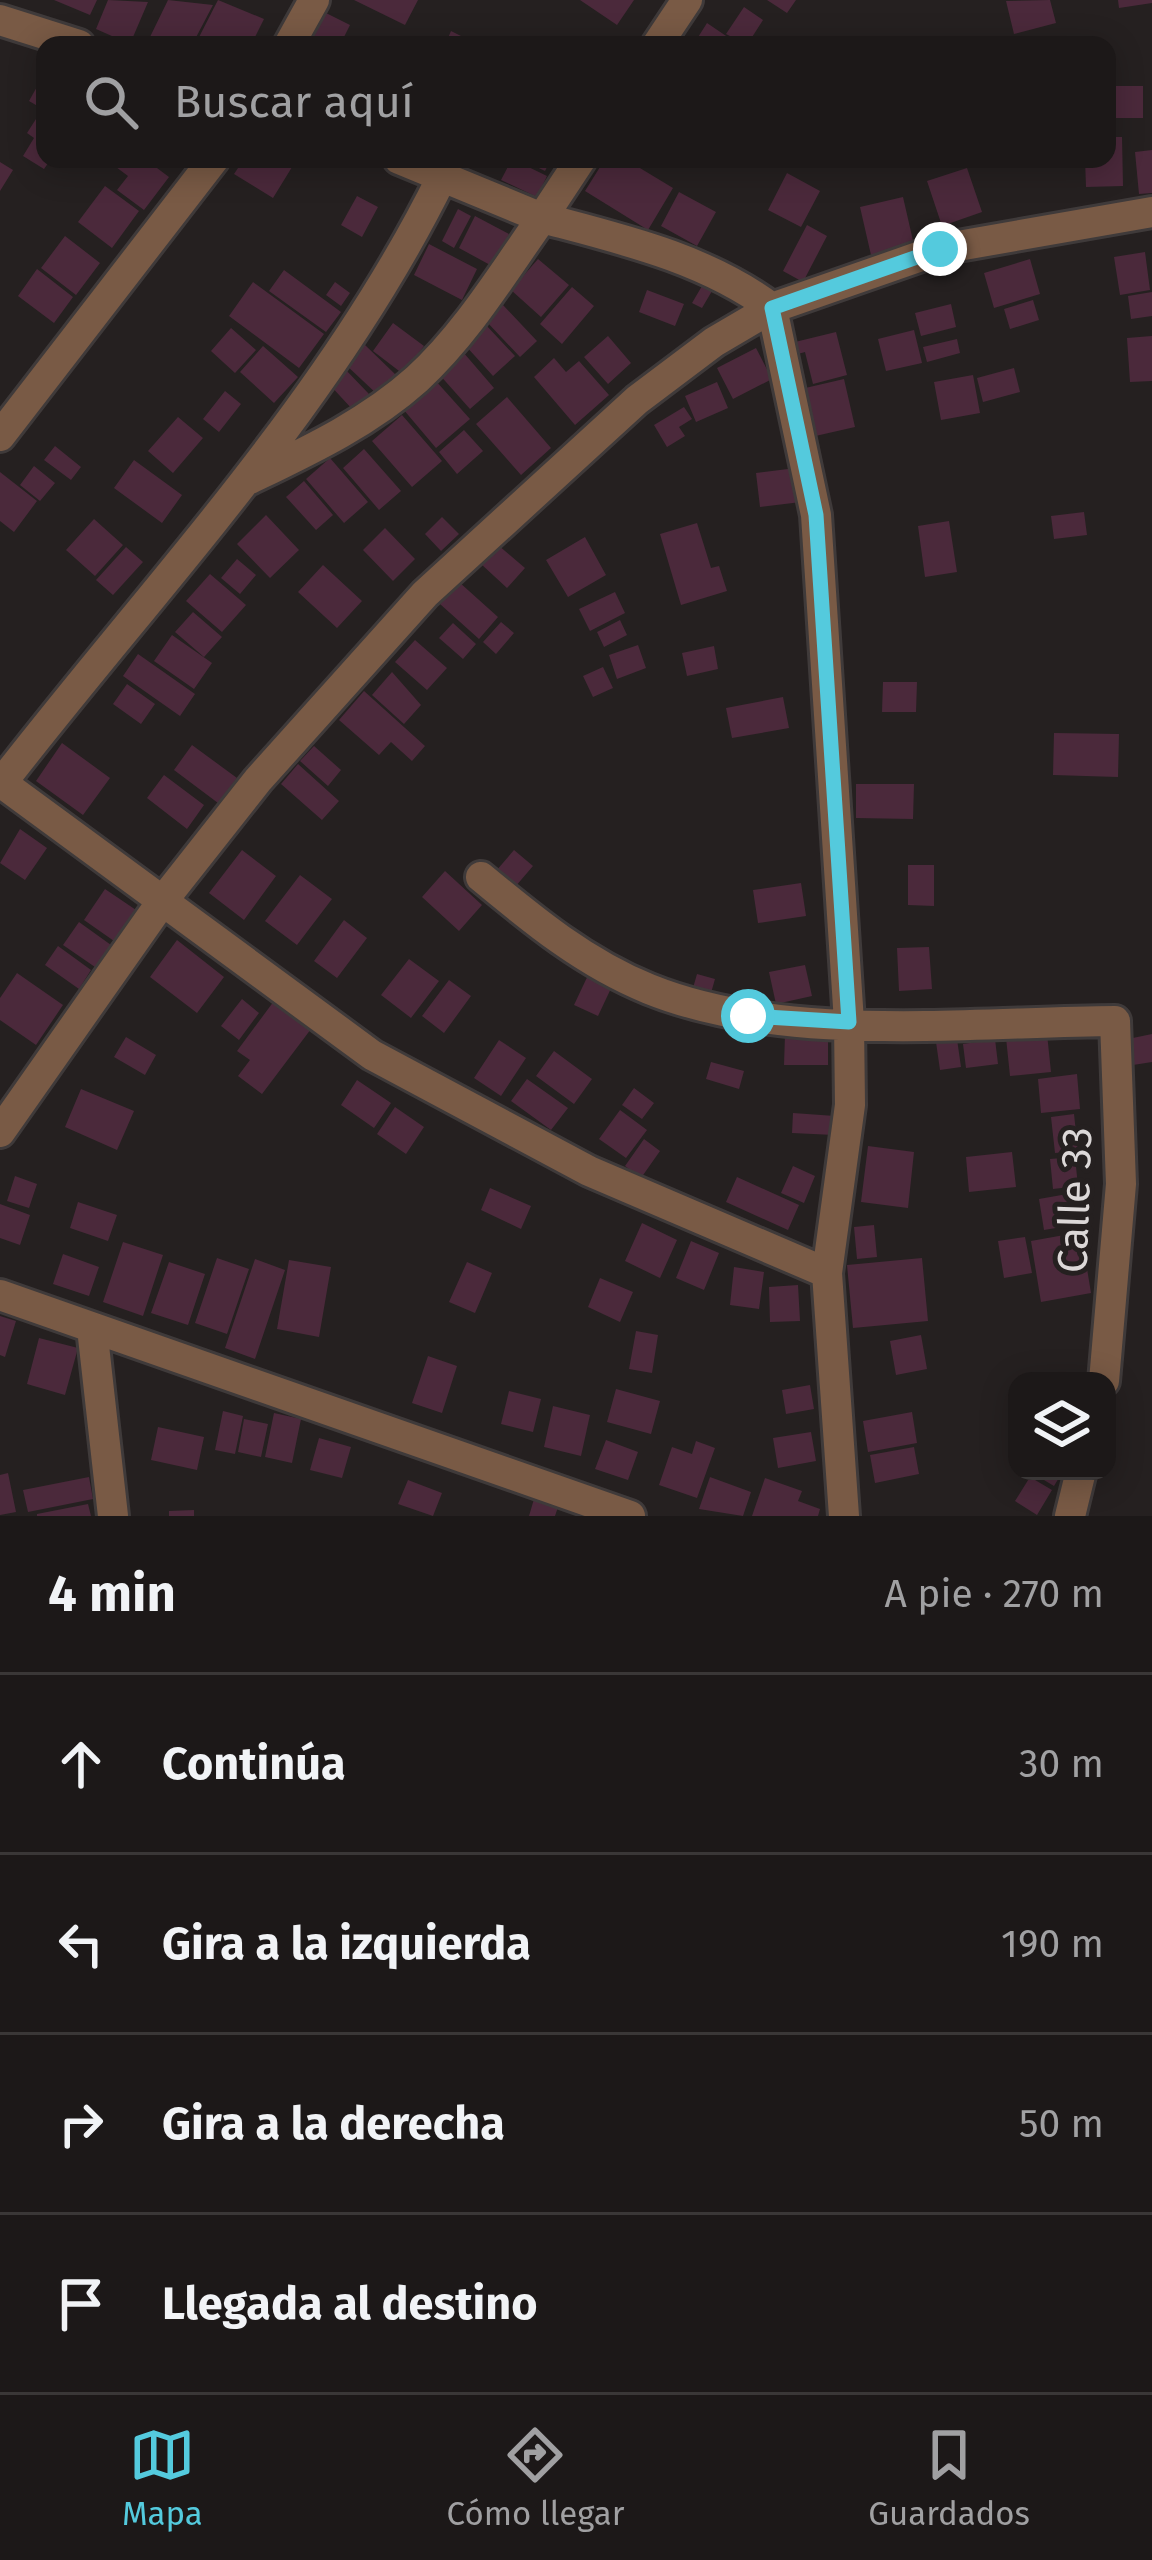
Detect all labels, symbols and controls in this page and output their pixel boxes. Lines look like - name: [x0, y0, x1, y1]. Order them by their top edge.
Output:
- search box: [36, 36, 1116, 168]
- icon: search: [78, 69, 144, 135]
- text: Buscar aquí: [174, 75, 414, 129]
- route end: [913, 222, 967, 276]
- route start: [721, 989, 775, 1043]
- street label: Calle 33: [1047, 1126, 1103, 1274]
- map controls: [1008, 1372, 1116, 1480]
- button: layers: [1008, 1372, 1116, 1480]
- text: 4 min: [48, 1563, 176, 1625]
- text: A pie · 270 m: [885, 1571, 1104, 1617]
- icon: ahead: [48, 1731, 114, 1797]
- text: Continúa: [162, 1737, 346, 1791]
- text: 30 m: [1019, 1741, 1104, 1787]
- icon: left: [48, 1911, 114, 1977]
- text: Gira a la izquierda: [162, 1917, 531, 1971]
- text: 190 m: [1001, 1921, 1104, 1967]
- icon: right: [48, 2091, 114, 2157]
- text: Gira a la derecha: [162, 2097, 505, 2151]
- text: 50 m: [1019, 2101, 1104, 2147]
- icon: arrive: [48, 2271, 114, 2337]
- text: Llegada al destino: [162, 2277, 537, 2331]
- tab: Mapa: [122, 2422, 203, 2534]
- tab: Cómo llegar: [447, 2422, 624, 2534]
- tab: Guardados: [868, 2422, 1030, 2534]

